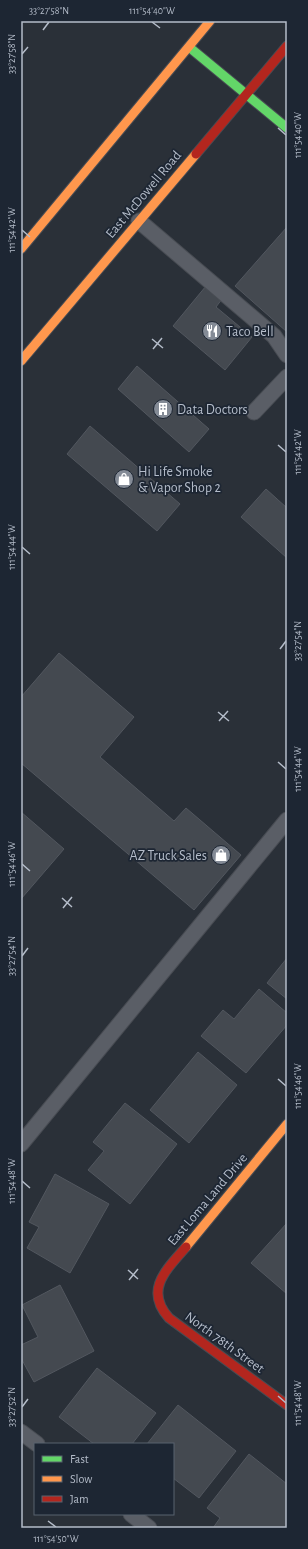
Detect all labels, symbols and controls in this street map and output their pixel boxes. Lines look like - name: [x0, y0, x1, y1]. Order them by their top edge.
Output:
- text: 33°27'58"N: [29, 6, 69, 16]
- text: 111°54'40"W: [129, 6, 175, 16]
- text: 33°27'58"N: [7, 34, 17, 74]
- text: 111°54'40"W: [293, 112, 303, 158]
- street label: East McDowell Road: [103, 148, 184, 241]
- text: 111°54'42"W: [7, 207, 17, 253]
- restaurant icon: Taco Bell: [201, 320, 223, 342]
- place label: Taco Bell: [226, 325, 274, 339]
- building icon: Data Doctors: [152, 398, 174, 420]
- place label: Data Doctors: [177, 403, 248, 417]
- text: 111°54'42"W: [293, 429, 303, 475]
- place label: Hi Life Smoke & Vapor Shop 2: [138, 465, 221, 495]
- shop icon: Hi Life Smoke & Vapor Shop 2: [113, 468, 135, 490]
- text: 111°54'44"W: [7, 524, 17, 570]
- text: 33°27'54"N: [293, 621, 303, 661]
- text: 111°54'44"W: [293, 746, 303, 792]
- text: 111°54'46"W: [7, 841, 17, 887]
- shop icon: AZ Truck Sales: [210, 844, 232, 866]
- place label: AZ Truck Sales: [130, 849, 207, 863]
- text: 33°27'54"N: [7, 936, 17, 976]
- text: 111°54'46"W: [293, 1063, 303, 1109]
- street label: East Loma Land Drive: [165, 1151, 250, 1248]
- text: 111°54'48"W: [7, 1158, 17, 1204]
- street label: North 78th Street: [182, 1309, 267, 1376]
- text: 111°54'48"W: [293, 1380, 303, 1426]
- text: 33°27'52"N: [7, 1387, 17, 1427]
- legend: [34, 1443, 174, 1515]
- text: Fast: [70, 1453, 89, 1465]
- text: Slow: [70, 1473, 92, 1485]
- text: Jam: [70, 1493, 89, 1505]
- text: 111°54'50"W: [33, 1534, 79, 1544]

